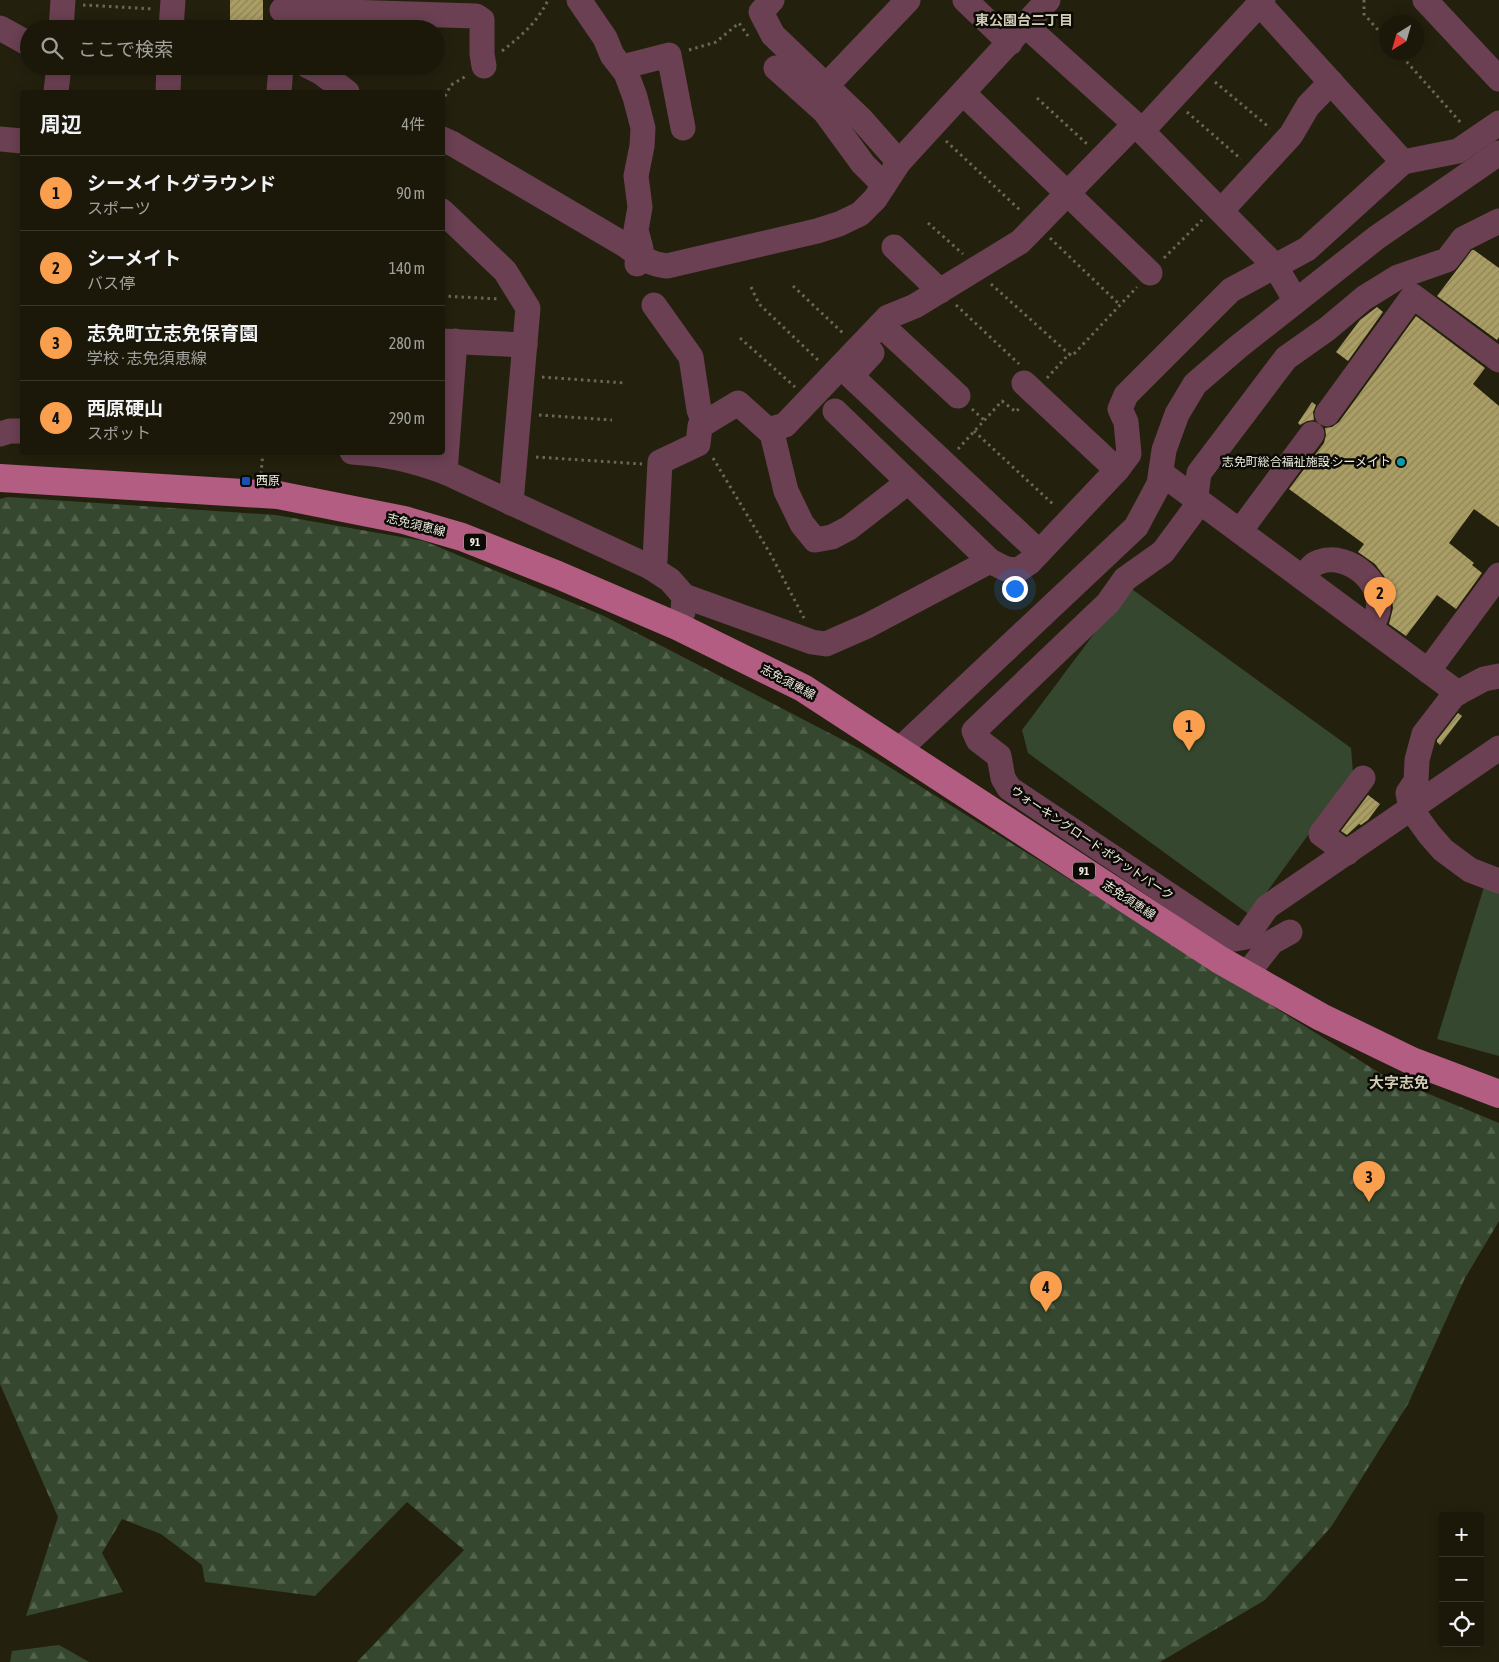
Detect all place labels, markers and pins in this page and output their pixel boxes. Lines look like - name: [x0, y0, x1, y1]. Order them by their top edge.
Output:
- place label: 志免町総合福祉施設 シーメイト: [1222, 455, 1391, 469]
- marker: 志免町総合福祉施設 シーメイト: [1395, 456, 1407, 468]
- place label: 西原: [256, 474, 280, 488]
- marker: 西原: [240, 475, 252, 487]
- pin: 2: [1364, 577, 1396, 618]
- pin: 1: [1173, 710, 1205, 751]
- pin: 3: [1353, 1161, 1385, 1202]
- pin: 4: [1030, 1271, 1062, 1312]

